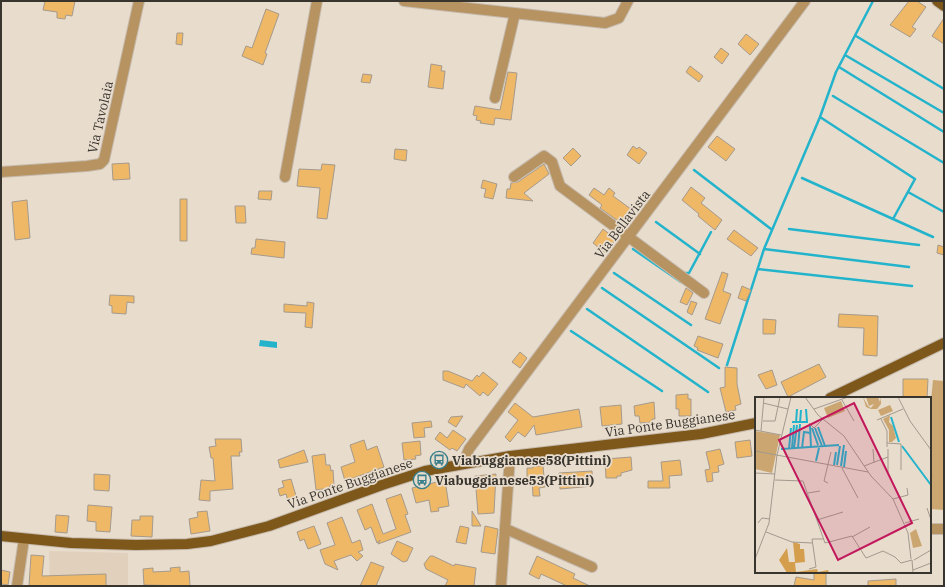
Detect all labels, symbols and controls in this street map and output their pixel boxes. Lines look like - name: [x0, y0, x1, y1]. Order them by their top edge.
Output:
- street label: Via Tavolaia: [84, 79, 117, 155]
- street label: Via Bellavista: [591, 186, 654, 262]
- inset map: [755, 397, 931, 573]
- street label: Via Ponte Buggianese: [604, 406, 736, 441]
- bus stop icon: Viabuggianese58(Pittini): [429, 450, 449, 470]
- place label: Viabuggianese58(Pittini): [452, 452, 611, 469]
- street label: Via Ponte Buggianese: [285, 454, 415, 513]
- bus stop icon: Viabuggianese53(Pittini): [412, 470, 432, 490]
- place label: Viabuggianese53(Pittini): [435, 472, 594, 489]

